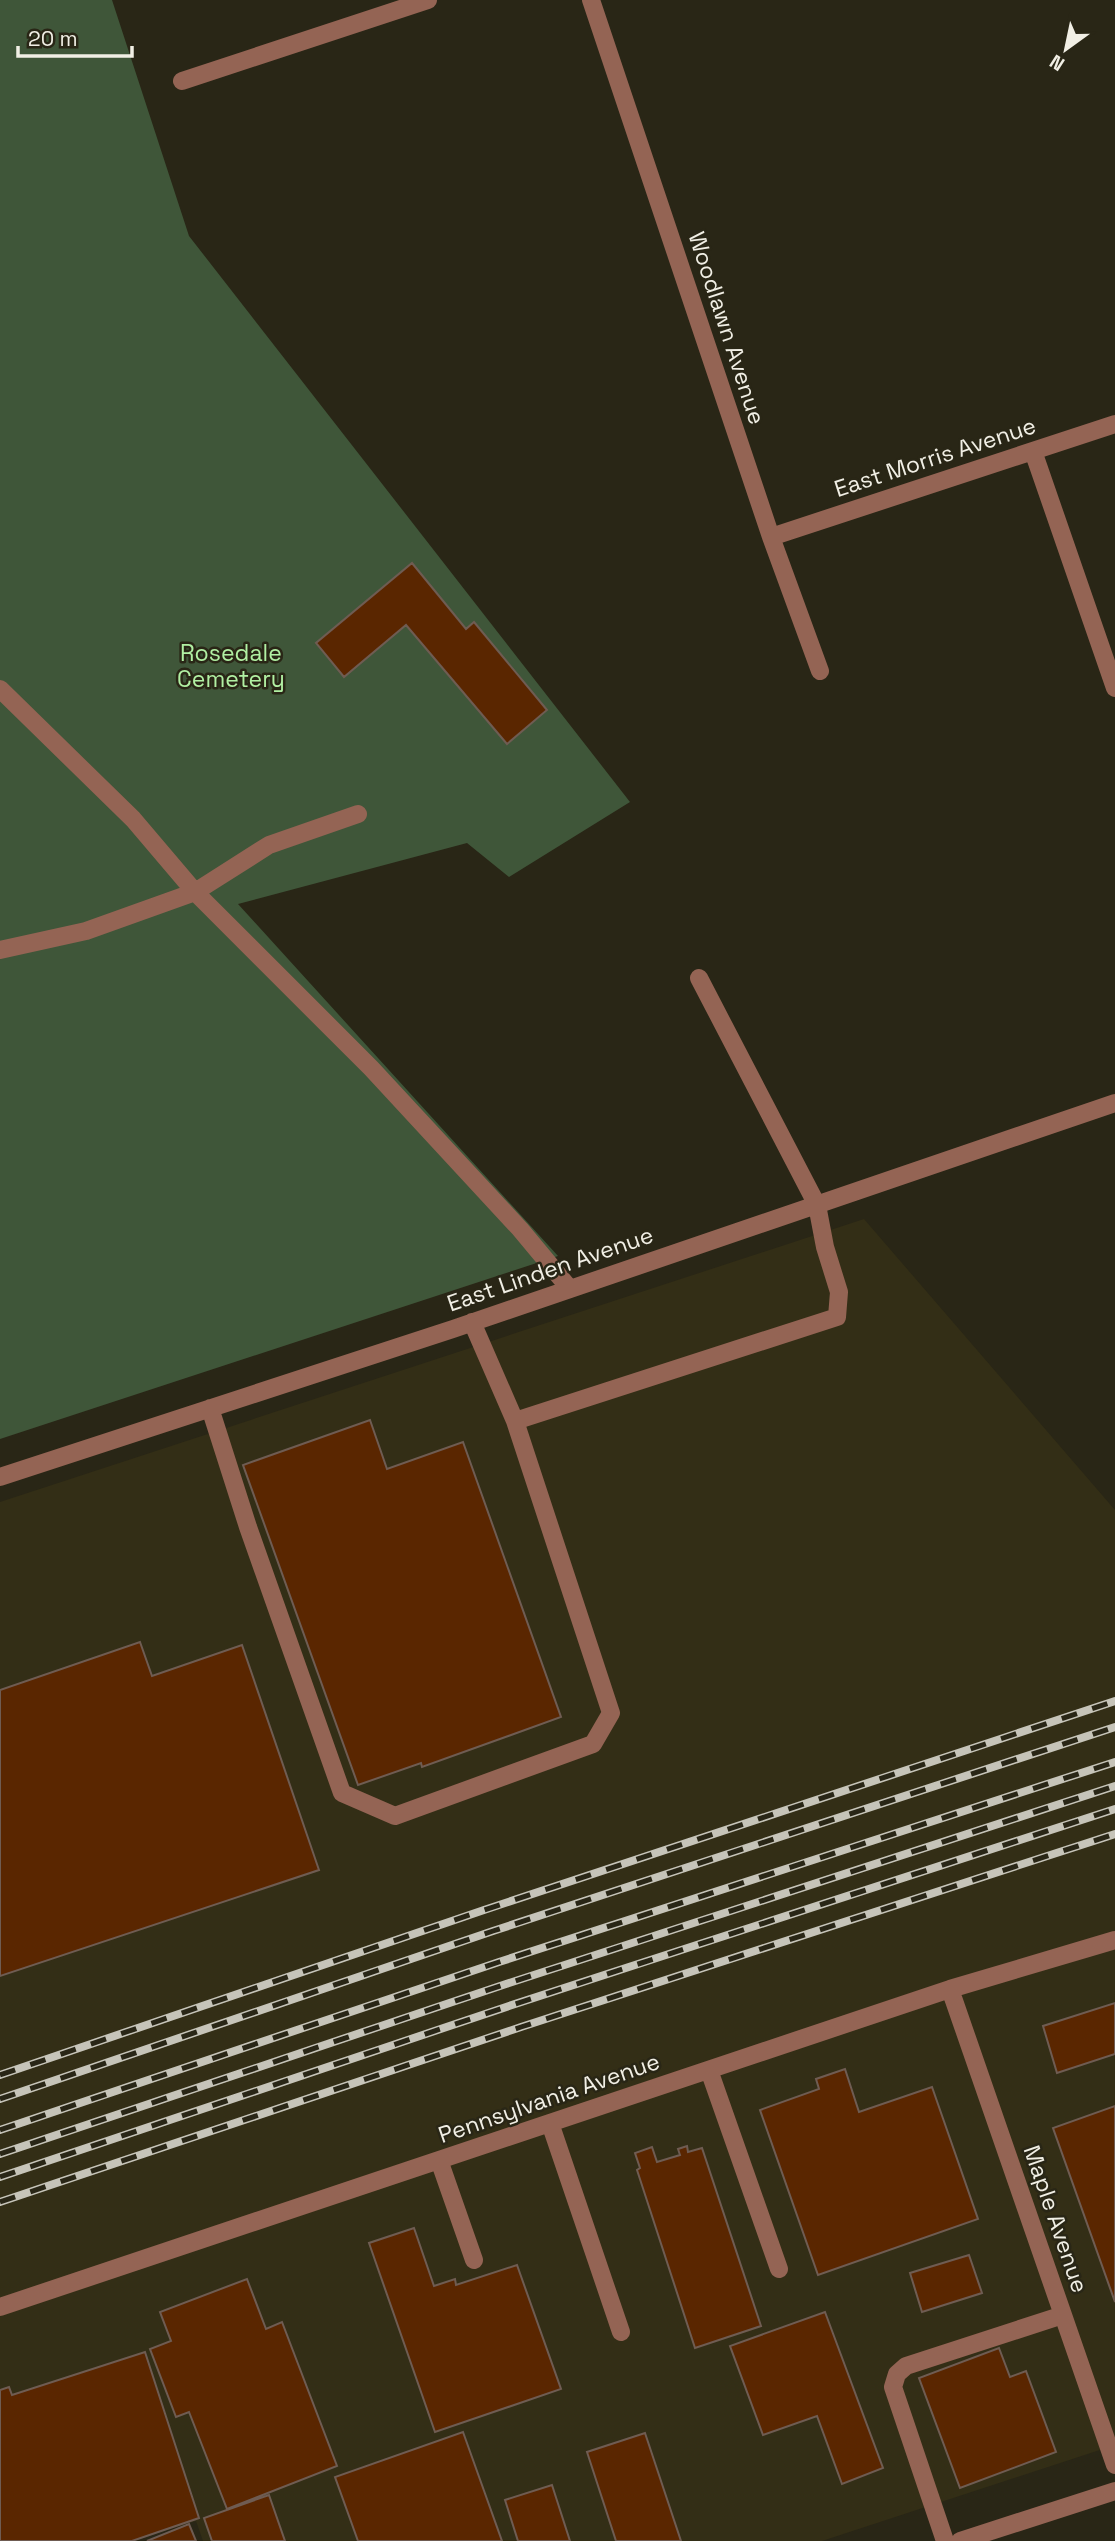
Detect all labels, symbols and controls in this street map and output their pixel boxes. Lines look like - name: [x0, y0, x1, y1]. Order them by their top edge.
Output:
- scale bar: [18, 14, 131, 58]
- north arrow: [1031, 14, 1101, 84]
- text: 20 m: [28, 25, 78, 52]
- text: N: [1045, 49, 1069, 77]
- street label: Woodlawn Avenue: [682, 228, 772, 428]
- street label: East Morris Avenue: [830, 410, 1040, 504]
- park label: Rosedale Cemetery: [177, 638, 285, 694]
- street label: East Linden Avenue: [443, 1220, 657, 1318]
- street label: Pennsylvania Avenue: [434, 2046, 664, 2150]
- street label: Maple Avenue: [1017, 2141, 1095, 2297]

